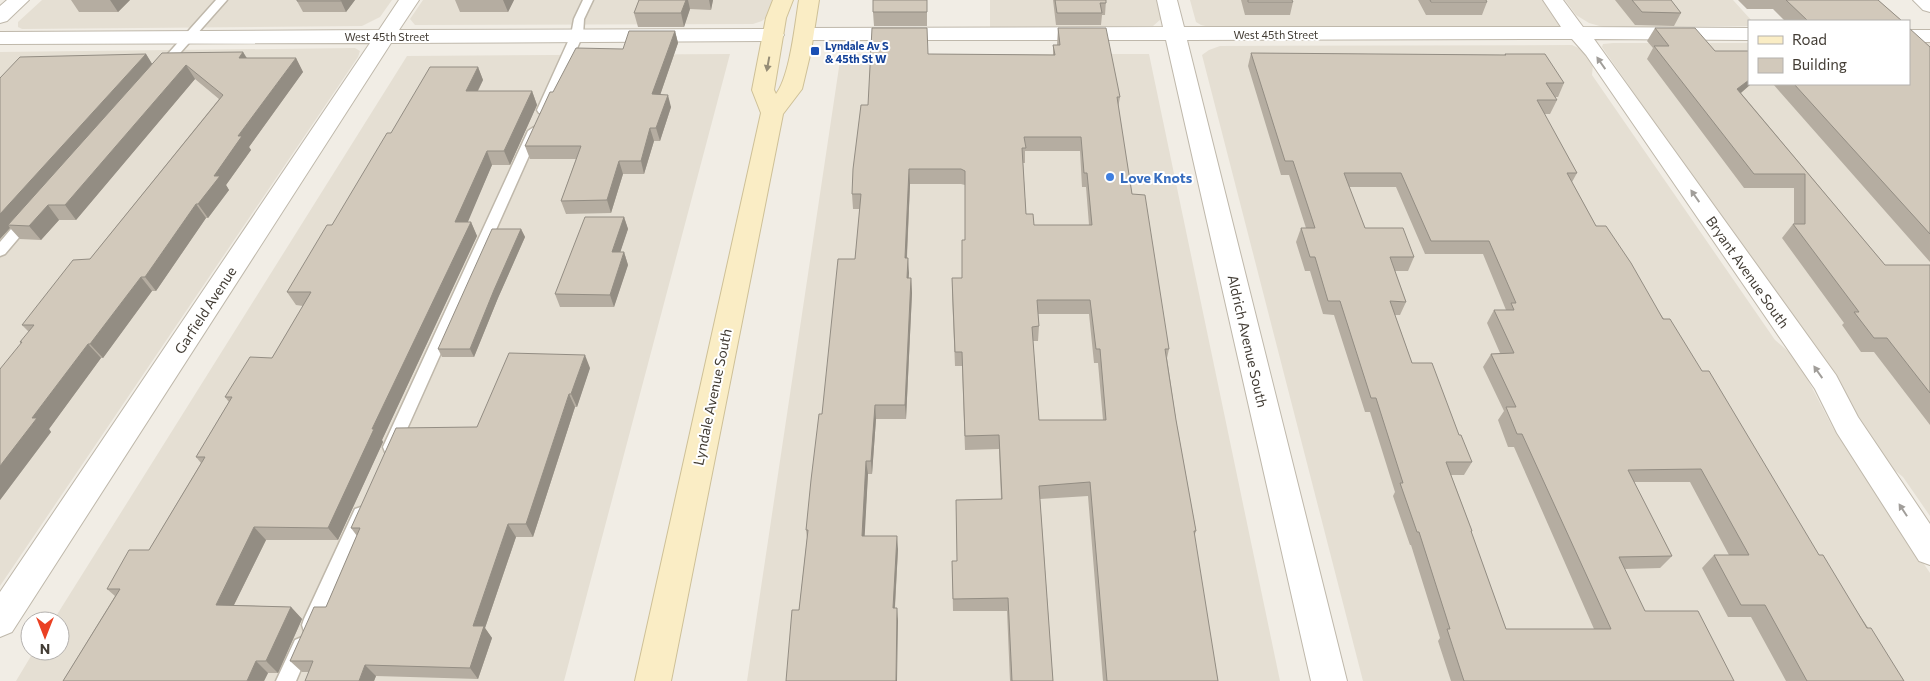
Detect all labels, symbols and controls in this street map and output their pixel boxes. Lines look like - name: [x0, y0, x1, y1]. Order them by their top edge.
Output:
- legend: [1748, 20, 1910, 85]
- street label: West 45th Street: [1234, 28, 1319, 41]
- street label: West 45th Street: [345, 30, 430, 43]
- text: Road: [1792, 30, 1827, 48]
- place label: Lyndale Av S & 45th St W: [825, 39, 889, 65]
- marker: Lyndale Av S & 45th St W: [809, 45, 821, 57]
- text: Building: [1792, 55, 1847, 73]
- one-way arrow: [1596, 56, 1606, 70]
- one-way arrow: [764, 57, 772, 72]
- place label: Love Knots: [1120, 169, 1193, 186]
- marker: Love Knots: [1104, 171, 1116, 183]
- one-way arrow: [1689, 190, 1700, 203]
- street label: Bryant Avenue South: [1703, 213, 1793, 331]
- street label: Garfield Avenue: [170, 263, 240, 357]
- street label: Aldrich Avenue South: [1224, 273, 1272, 409]
- street label: Lyndale Avenue South: [689, 327, 735, 467]
- one-way arrow: [1813, 365, 1823, 379]
- one-way arrow: [1898, 503, 1908, 517]
- north arrow: [20, 611, 70, 661]
- text: N: [40, 641, 50, 658]

